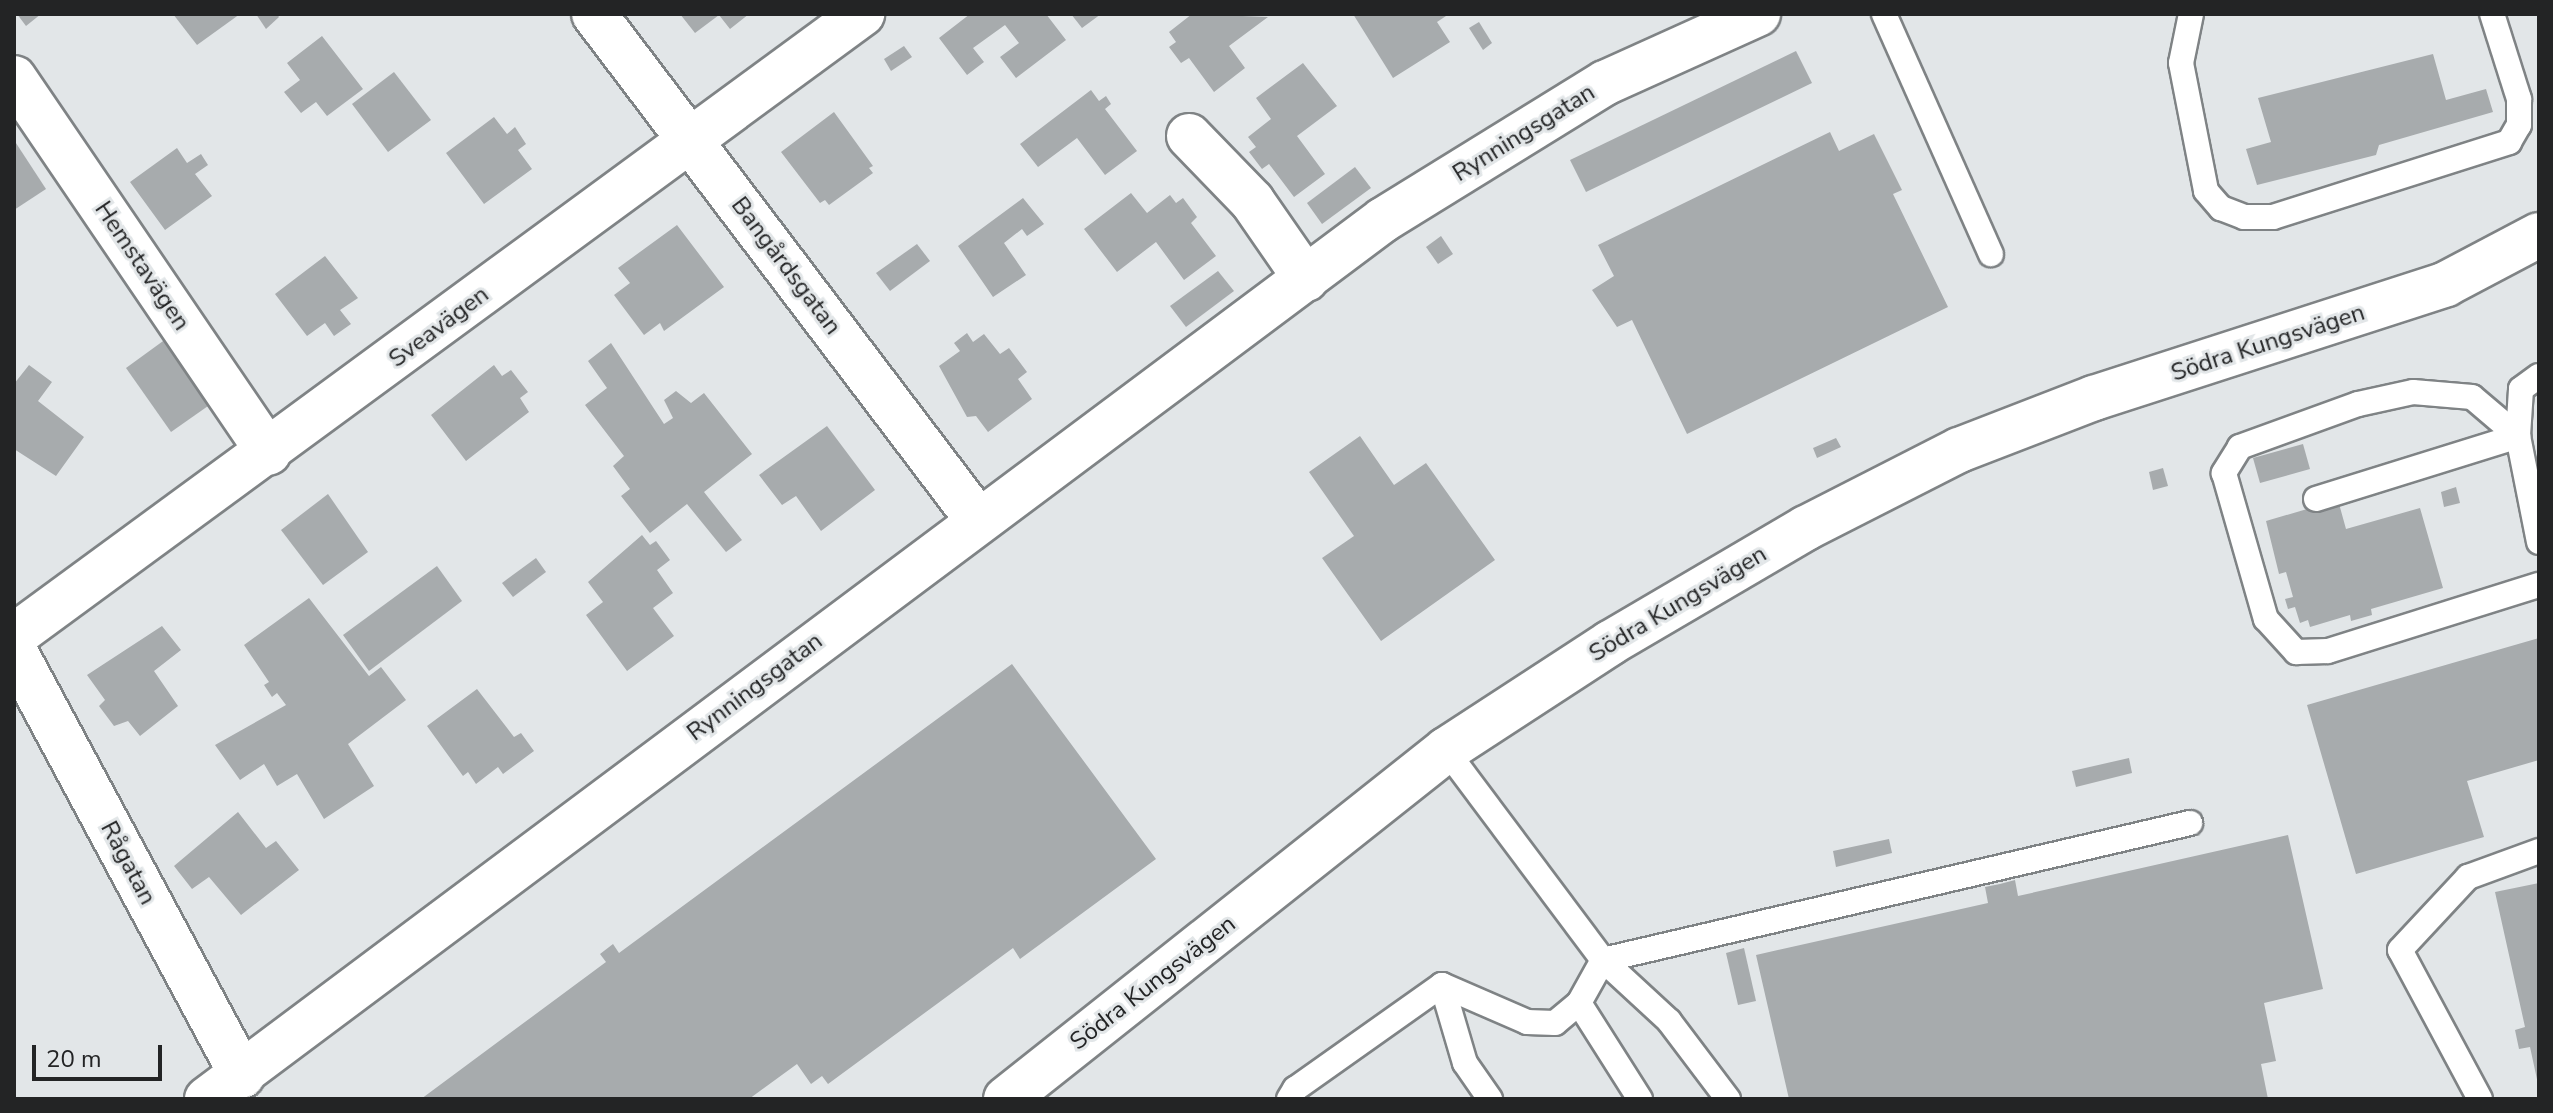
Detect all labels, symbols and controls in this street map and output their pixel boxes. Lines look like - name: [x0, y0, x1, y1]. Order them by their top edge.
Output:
- street label: Rynningsgatan: [1448, 78, 1600, 188]
- street label: Bangårdsgatan: [725, 191, 847, 341]
- street label: Hemstavägen: [88, 196, 196, 336]
- street label: Sveavägen: [383, 280, 495, 374]
- street label: Södra Kungsvägen: [2168, 298, 2368, 388]
- street label: Södra Kungsvägen: [1584, 540, 1772, 668]
- street label: Rynningsgatan: [682, 627, 828, 747]
- street label: Rågatan: [94, 816, 162, 910]
- street label: Södra Kungsvägen: [1065, 909, 1241, 1057]
- scale bar: [36, 1029, 166, 1079]
- text: 20 m: [46, 1043, 102, 1075]

